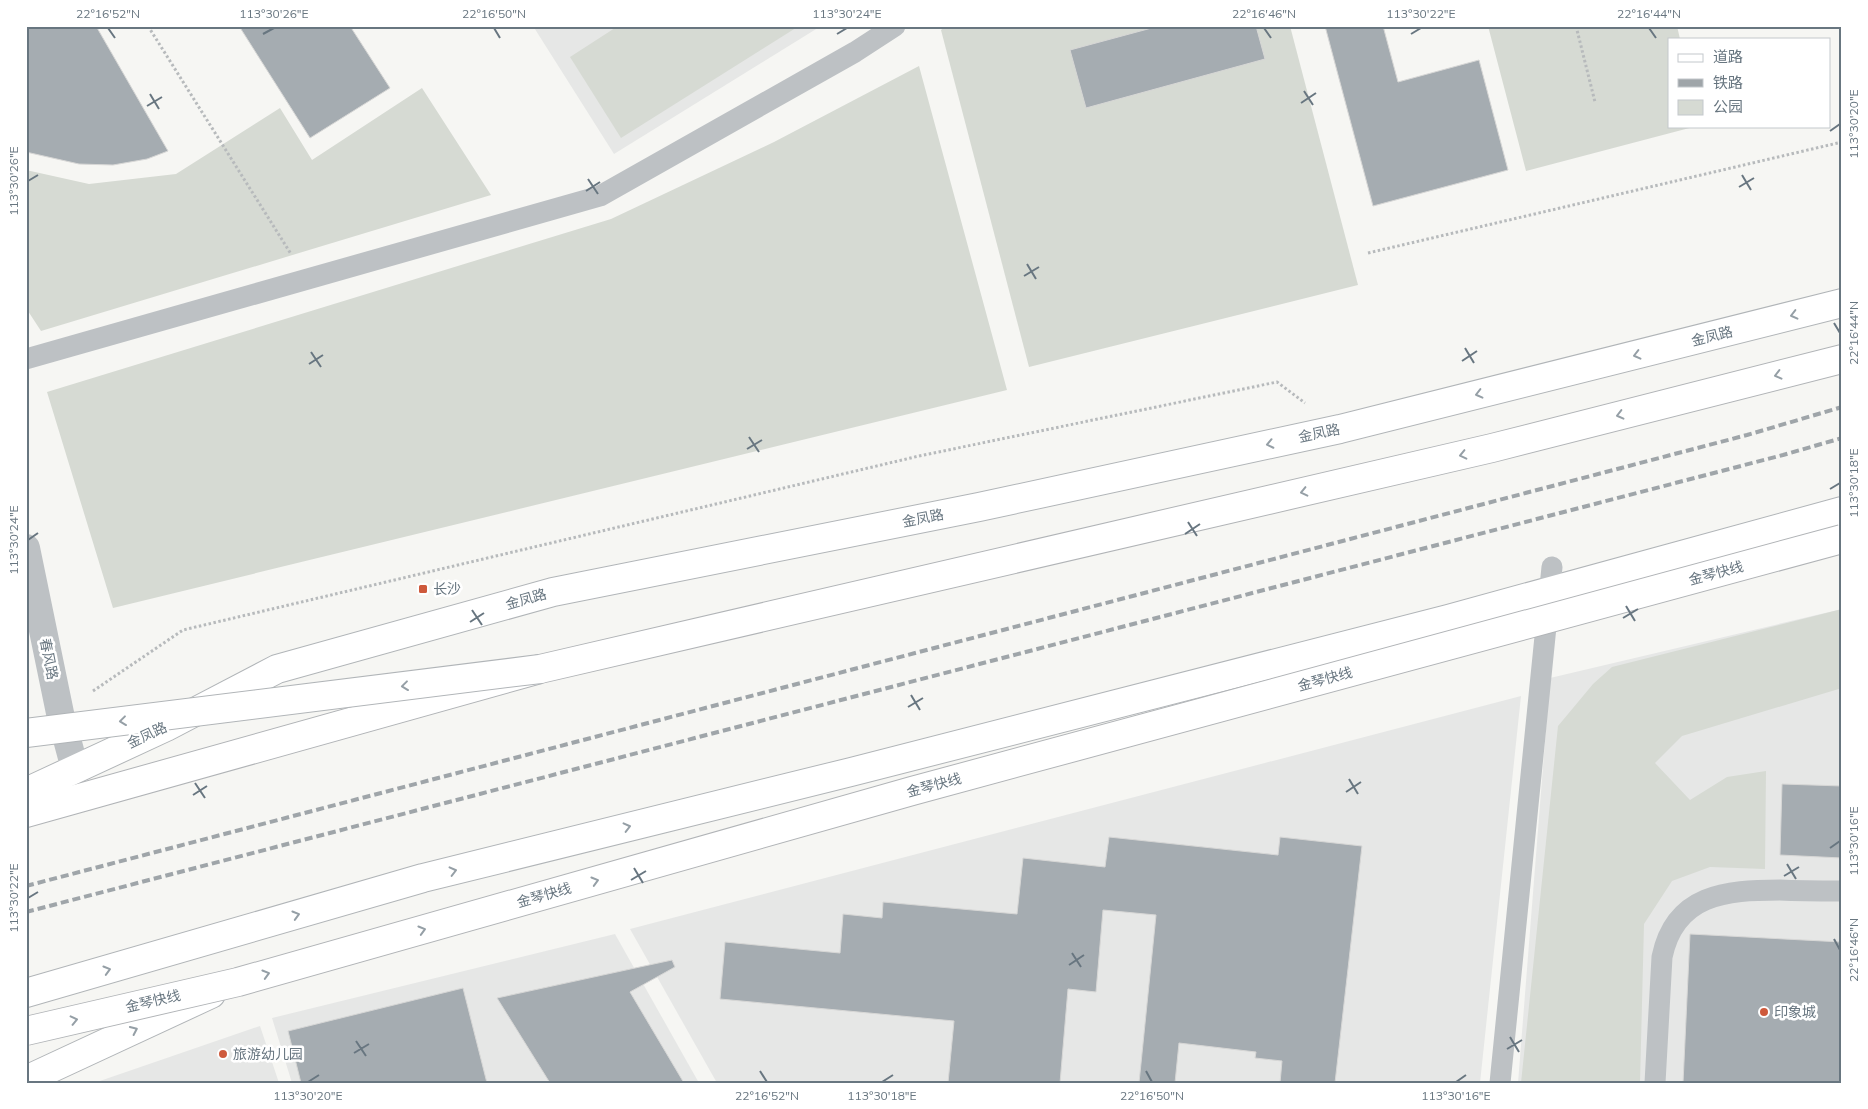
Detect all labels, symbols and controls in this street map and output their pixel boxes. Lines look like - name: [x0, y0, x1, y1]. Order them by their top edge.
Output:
- text: 22°16'52"N: [76, 6, 140, 21]
- text: 113°30'26"E: [239, 6, 309, 21]
- text: 22°16'50"N: [462, 6, 526, 21]
- text: 113°30'24"E: [812, 6, 882, 21]
- text: 22°16'46"N: [1232, 6, 1296, 21]
- text: 113°30'22"E: [1386, 6, 1456, 21]
- text: 22°16'44"N: [1617, 6, 1681, 21]
- legend: [1668, 38, 1830, 128]
- text: 道路: [1713, 47, 1743, 66]
- text: 铁路: [1713, 73, 1743, 92]
- text: 113°30'20"E: [1846, 89, 1861, 159]
- text: 公园: [1713, 97, 1743, 116]
- text: 113°30'26"E: [6, 146, 21, 216]
- text: 22°16'44"N: [1846, 301, 1861, 365]
- one-way arrow: [1790, 309, 1799, 320]
- street label: 金凤路: [1689, 322, 1735, 350]
- one-way arrow: [1633, 349, 1641, 359]
- one-way arrow: [1773, 369, 1782, 380]
- one-way arrow: [1475, 388, 1484, 399]
- one-way arrow: [1616, 409, 1625, 420]
- street label: 金凤路: [1297, 420, 1341, 446]
- one-way arrow: [1266, 438, 1275, 449]
- text: 113°30'18"E: [1846, 448, 1861, 518]
- one-way arrow: [1458, 449, 1467, 460]
- one-way arrow: [1300, 486, 1309, 497]
- text: 113°30'24"E: [6, 505, 21, 575]
- street label: 金凤路: [901, 505, 945, 531]
- street label: 金琴快线: [1687, 557, 1745, 589]
- place label: 长沙: [433, 580, 461, 598]
- marker: 长沙: [417, 583, 429, 595]
- street label: 金凤路: [503, 585, 549, 613]
- street label: 春风路: [36, 637, 62, 681]
- street label: 金琴快线: [1296, 663, 1354, 695]
- one-way arrow: [401, 680, 409, 691]
- one-way arrow: [118, 715, 126, 726]
- street label: 金凤路: [124, 718, 170, 752]
- street label: 金琴快线: [905, 769, 963, 801]
- text: 113°30'16"E: [1846, 806, 1861, 876]
- one-way arrow: [623, 822, 632, 833]
- text: 113°30'22"E: [6, 863, 21, 933]
- one-way arrow: [448, 866, 456, 876]
- one-way arrow: [591, 876, 599, 886]
- street label: 金琴快线: [515, 879, 573, 911]
- one-way arrow: [292, 910, 300, 920]
- text: 22°16'46"N: [1846, 918, 1861, 982]
- one-way arrow: [418, 925, 426, 935]
- one-way arrow: [102, 965, 110, 975]
- one-way arrow: [261, 969, 270, 980]
- street label: 金琴快线: [124, 986, 182, 1016]
- place label: 印象城: [1774, 1003, 1816, 1021]
- marker: 印象城: [1758, 1006, 1770, 1018]
- one-way arrow: [69, 1015, 78, 1026]
- one-way arrow: [129, 1026, 138, 1036]
- place label: 旅游幼儿园: [233, 1045, 303, 1063]
- marker: 旅游幼儿园: [217, 1048, 229, 1060]
- text: 113°30'20"E: [273, 1088, 343, 1103]
- text: 22°16'52"N: [735, 1088, 799, 1103]
- text: 113°30'18"E: [847, 1088, 917, 1103]
- text: 22°16'50"N: [1120, 1088, 1184, 1103]
- text: 113°30'16"E: [1421, 1088, 1491, 1103]

